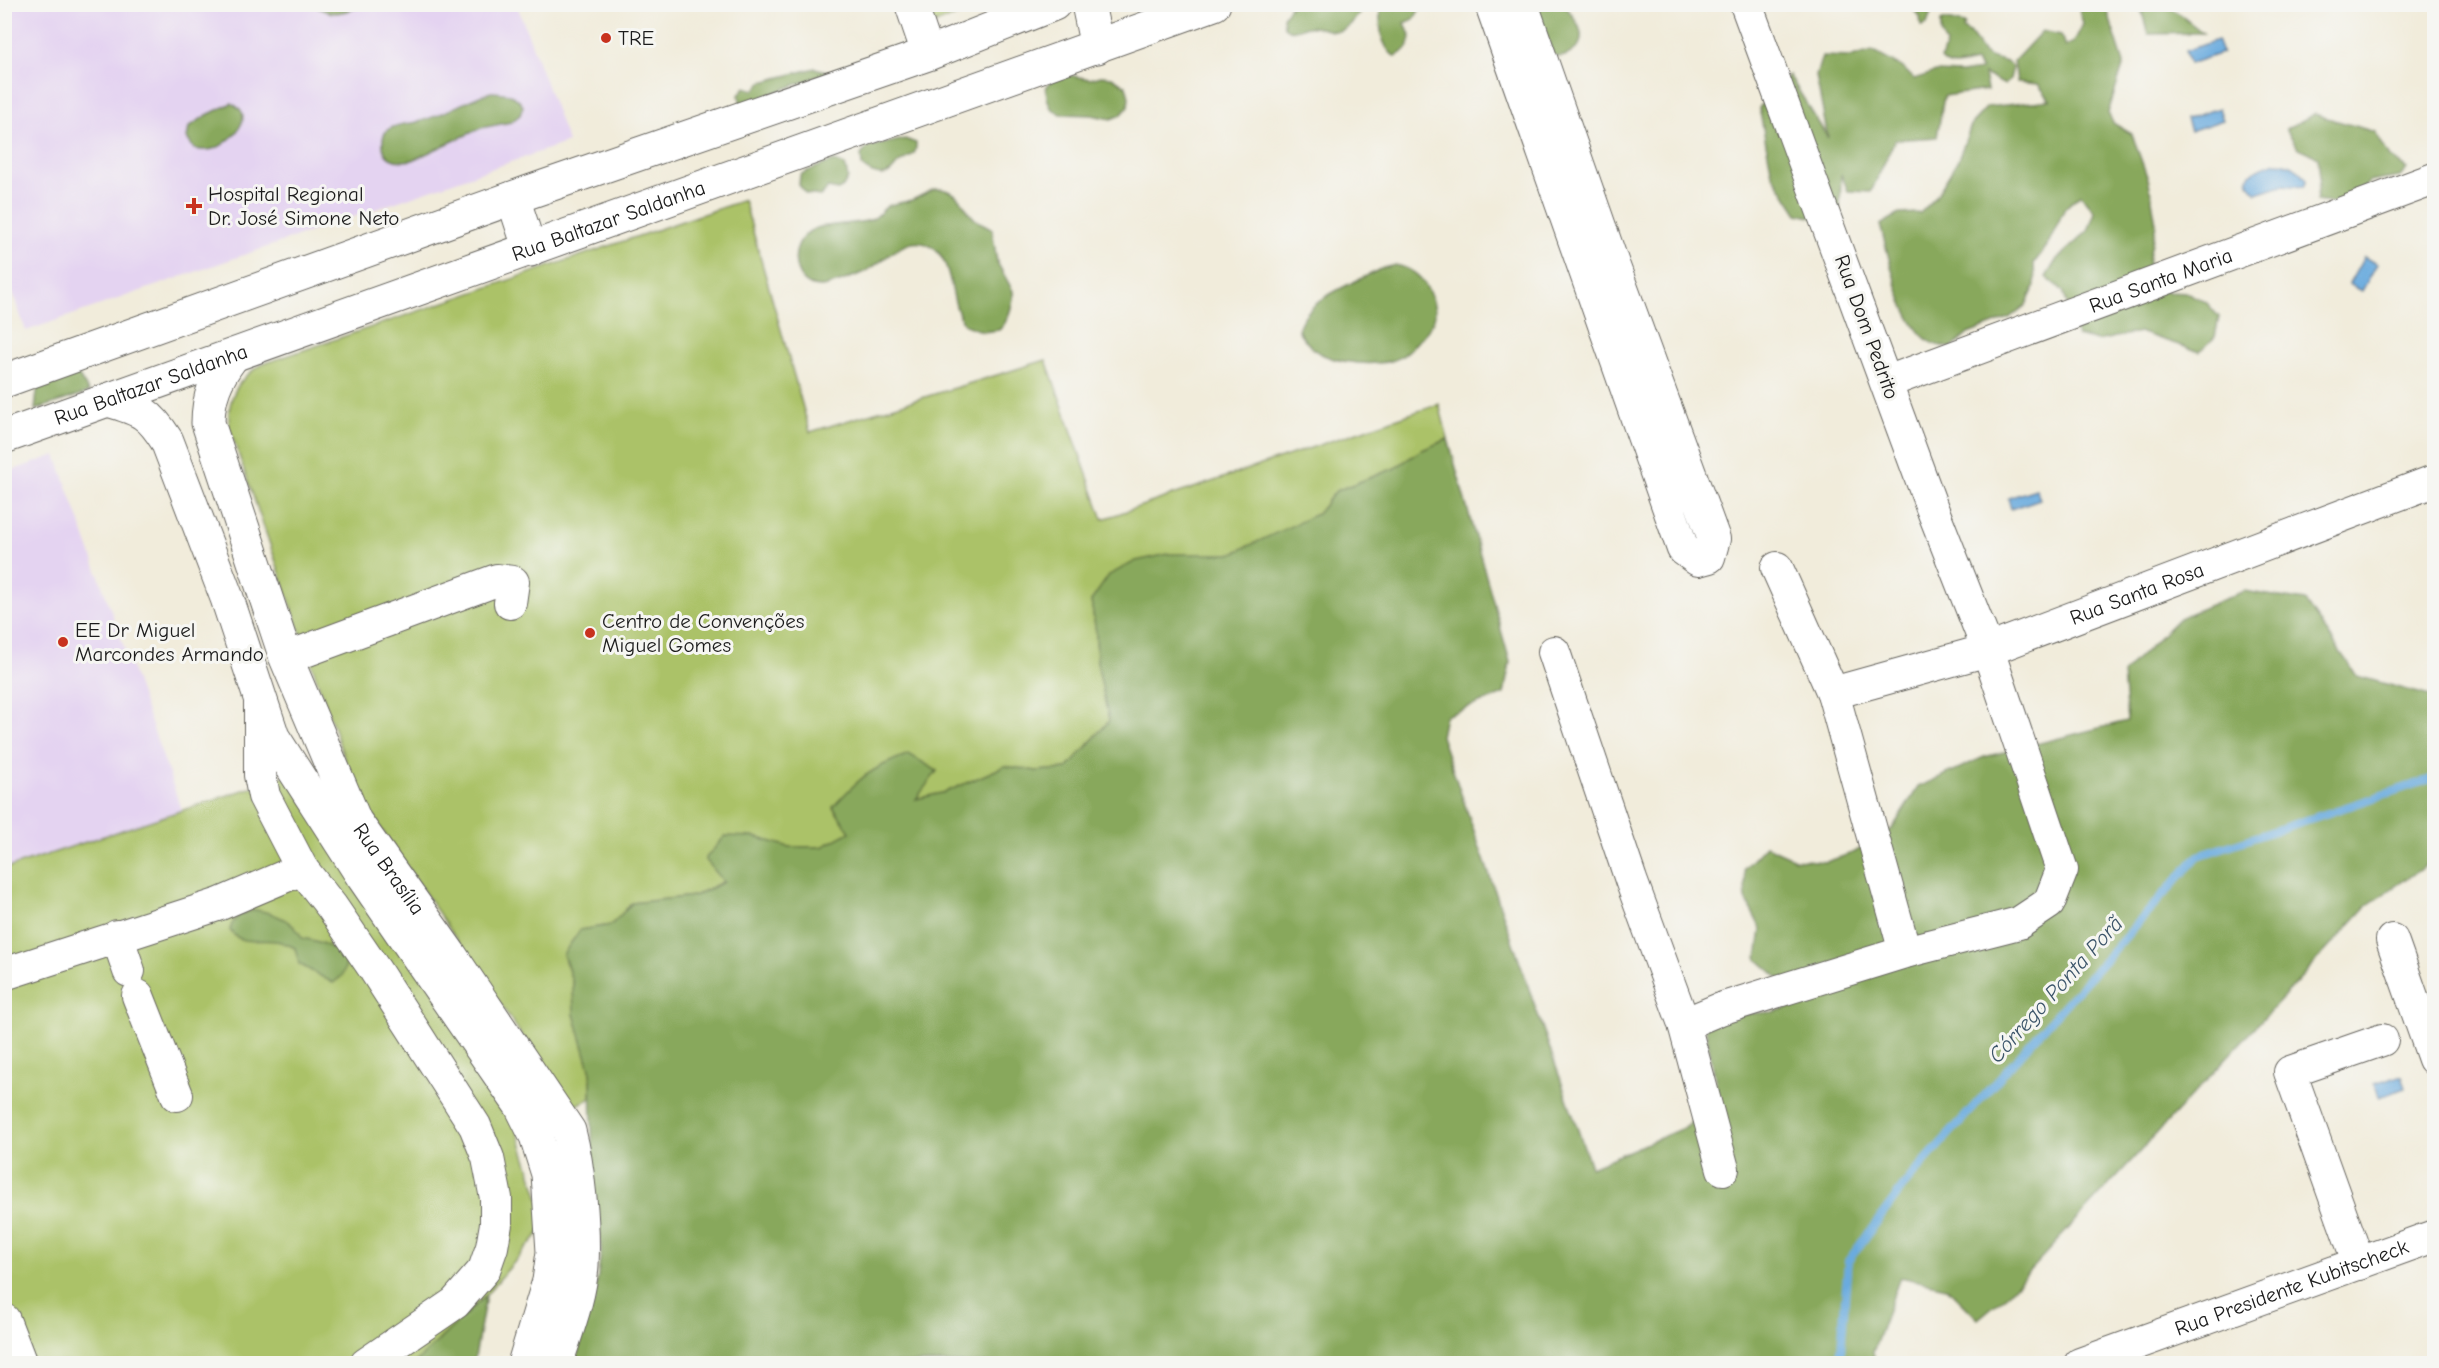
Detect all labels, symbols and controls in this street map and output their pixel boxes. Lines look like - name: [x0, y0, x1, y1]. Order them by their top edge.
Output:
- place label: TRE: [618, 26, 654, 50]
- marker: TRE: [599, 31, 613, 45]
- street label: Rua Baltazar Saldanha: [509, 175, 708, 266]
- place label: Hospital Regional Dr. José Simone Neto: [208, 182, 399, 230]
- marker: Hospital Regional Dr. José Simone Neto: [185, 197, 203, 215]
- street label: Rua Santa Maria: [2086, 243, 2236, 318]
- street label: Rua Dom Pedrito: [1830, 252, 1904, 402]
- street label: Rua Baltazar Saldanha: [51, 339, 251, 430]
- street label: Rua Santa Rosa: [2067, 557, 2207, 630]
- place label: Centro de Convenções Miguel Gomes: [602, 609, 804, 657]
- place label: EE Dr Miguel Marcondes Armando: [75, 618, 264, 666]
- marker: Centro de Convenções Miguel Gomes: [583, 626, 597, 640]
- marker: EE Dr Miguel Marcondes Armando: [56, 635, 70, 649]
- street label: Rua Brasília: [348, 818, 430, 919]
- water label: Córrego Ponta Porã: [1983, 910, 2129, 1068]
- street label: Rua Presidente Kubitscheck: [2172, 1234, 2412, 1341]

